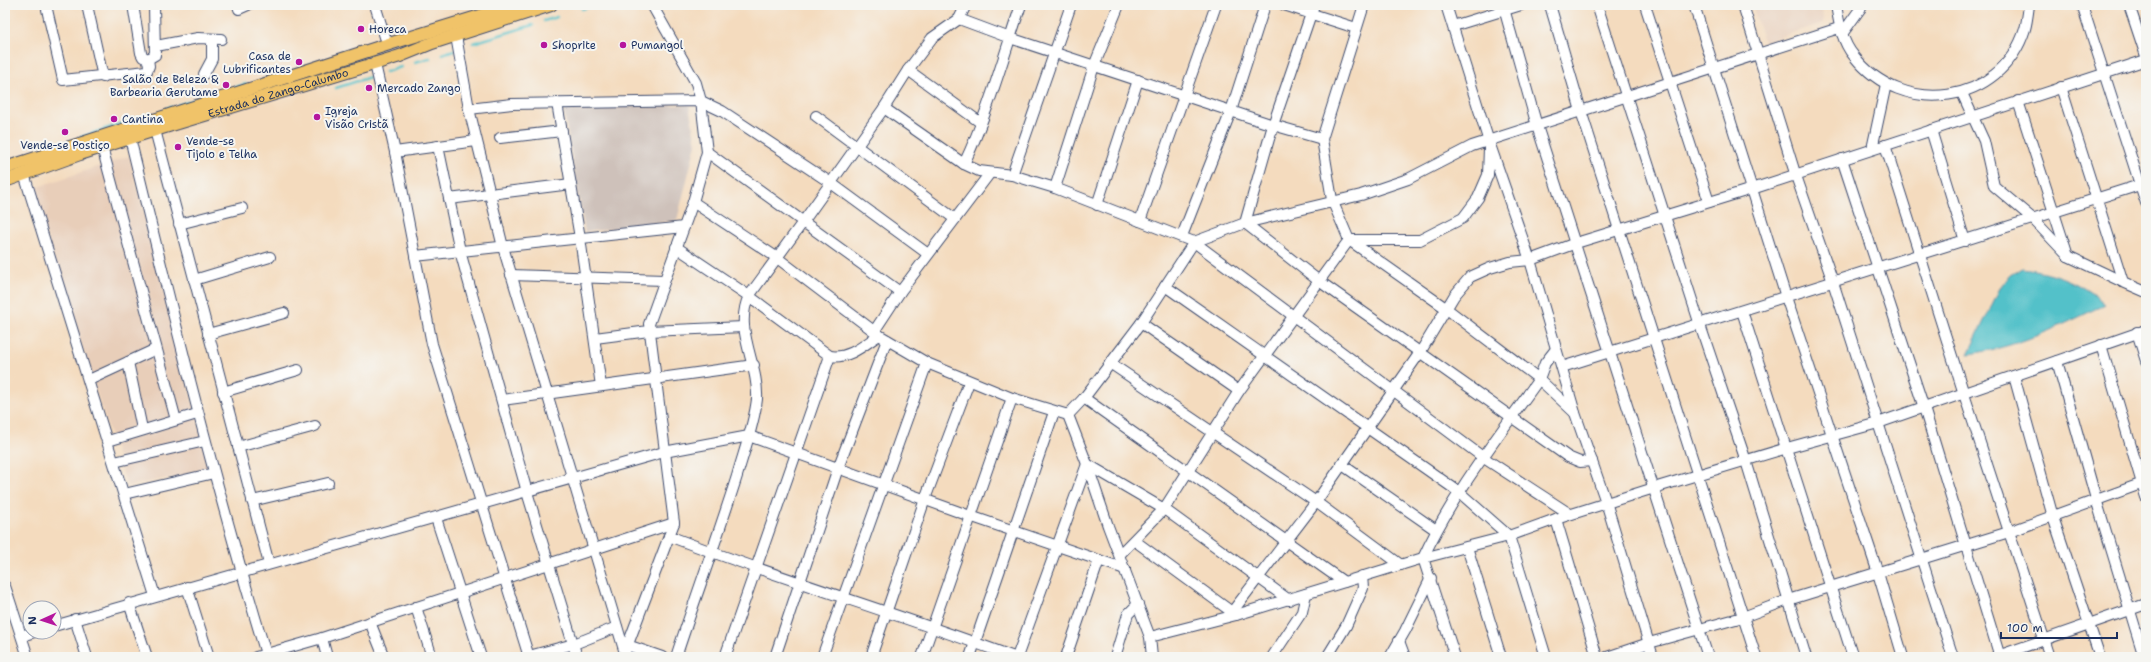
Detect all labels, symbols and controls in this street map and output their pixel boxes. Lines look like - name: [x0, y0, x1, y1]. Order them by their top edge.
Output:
- place label: Horeca: [369, 22, 407, 37]
- marker: Horeca: [356, 24, 366, 34]
- place label: Shoprite: [552, 38, 596, 53]
- place label: Pumangol: [631, 38, 684, 53]
- marker: Shoprite: [539, 40, 549, 50]
- marker: Pumangol: [618, 40, 628, 50]
- place label: Casa de Lubrificantes: [223, 49, 291, 77]
- marker: Casa de Lubrificantes: [294, 57, 304, 67]
- street label: Estrada do Zango-Calumbo: [206, 65, 351, 122]
- place label: Salão de Beleza & Barbearia Gerutame: [110, 72, 218, 100]
- marker: Salão de Beleza & Barbearia Gerutame: [221, 80, 231, 90]
- place label: Mercado Zango: [377, 81, 461, 96]
- marker: Mercado Zango: [364, 83, 374, 93]
- place label: Igreja Visão Cristã: [325, 104, 389, 132]
- place label: Cantina: [122, 112, 163, 127]
- marker: Igreja Visão Cristã: [312, 112, 322, 122]
- marker: Cantina: [109, 114, 119, 124]
- marker: Vende-se Postiço: [60, 127, 70, 137]
- place label: Vende-se Tijolo e Telha: [186, 134, 257, 162]
- place label: Vende-se Postiço: [20, 138, 110, 153]
- marker: Vende-se Tijolo e Telha: [173, 142, 183, 152]
- north arrow: [22, 600, 62, 640]
- scale bar: [2001, 614, 2117, 640]
- text: N: [25, 615, 40, 625]
- text: 100 m: [2007, 620, 2043, 636]

